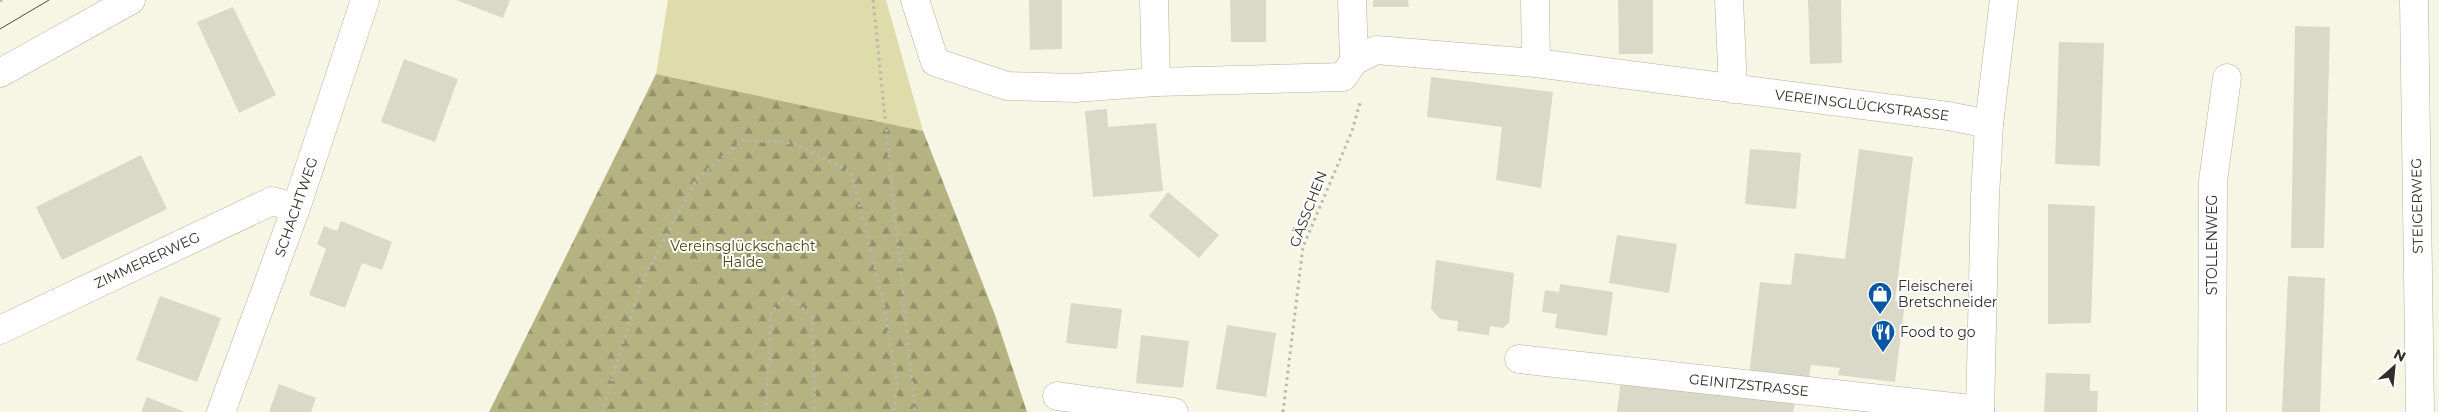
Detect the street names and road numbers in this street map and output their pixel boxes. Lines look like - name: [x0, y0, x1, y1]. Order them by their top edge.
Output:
- street label: VEREINSGLÜCKSTRASSE: [1774, 85, 1950, 125]
- street label: SCHACHTWEG: [270, 155, 322, 259]
- street label: STEIGERWEG: [2407, 158, 2427, 254]
- street label: GÄSSCHEN: [1285, 168, 1331, 250]
- street label: STOLLENWEG: [2203, 195, 2221, 295]
- street label: ZIMMERERWEG: [91, 228, 203, 292]
- street label: GEINITZSTRASSE: [1688, 370, 1810, 400]

